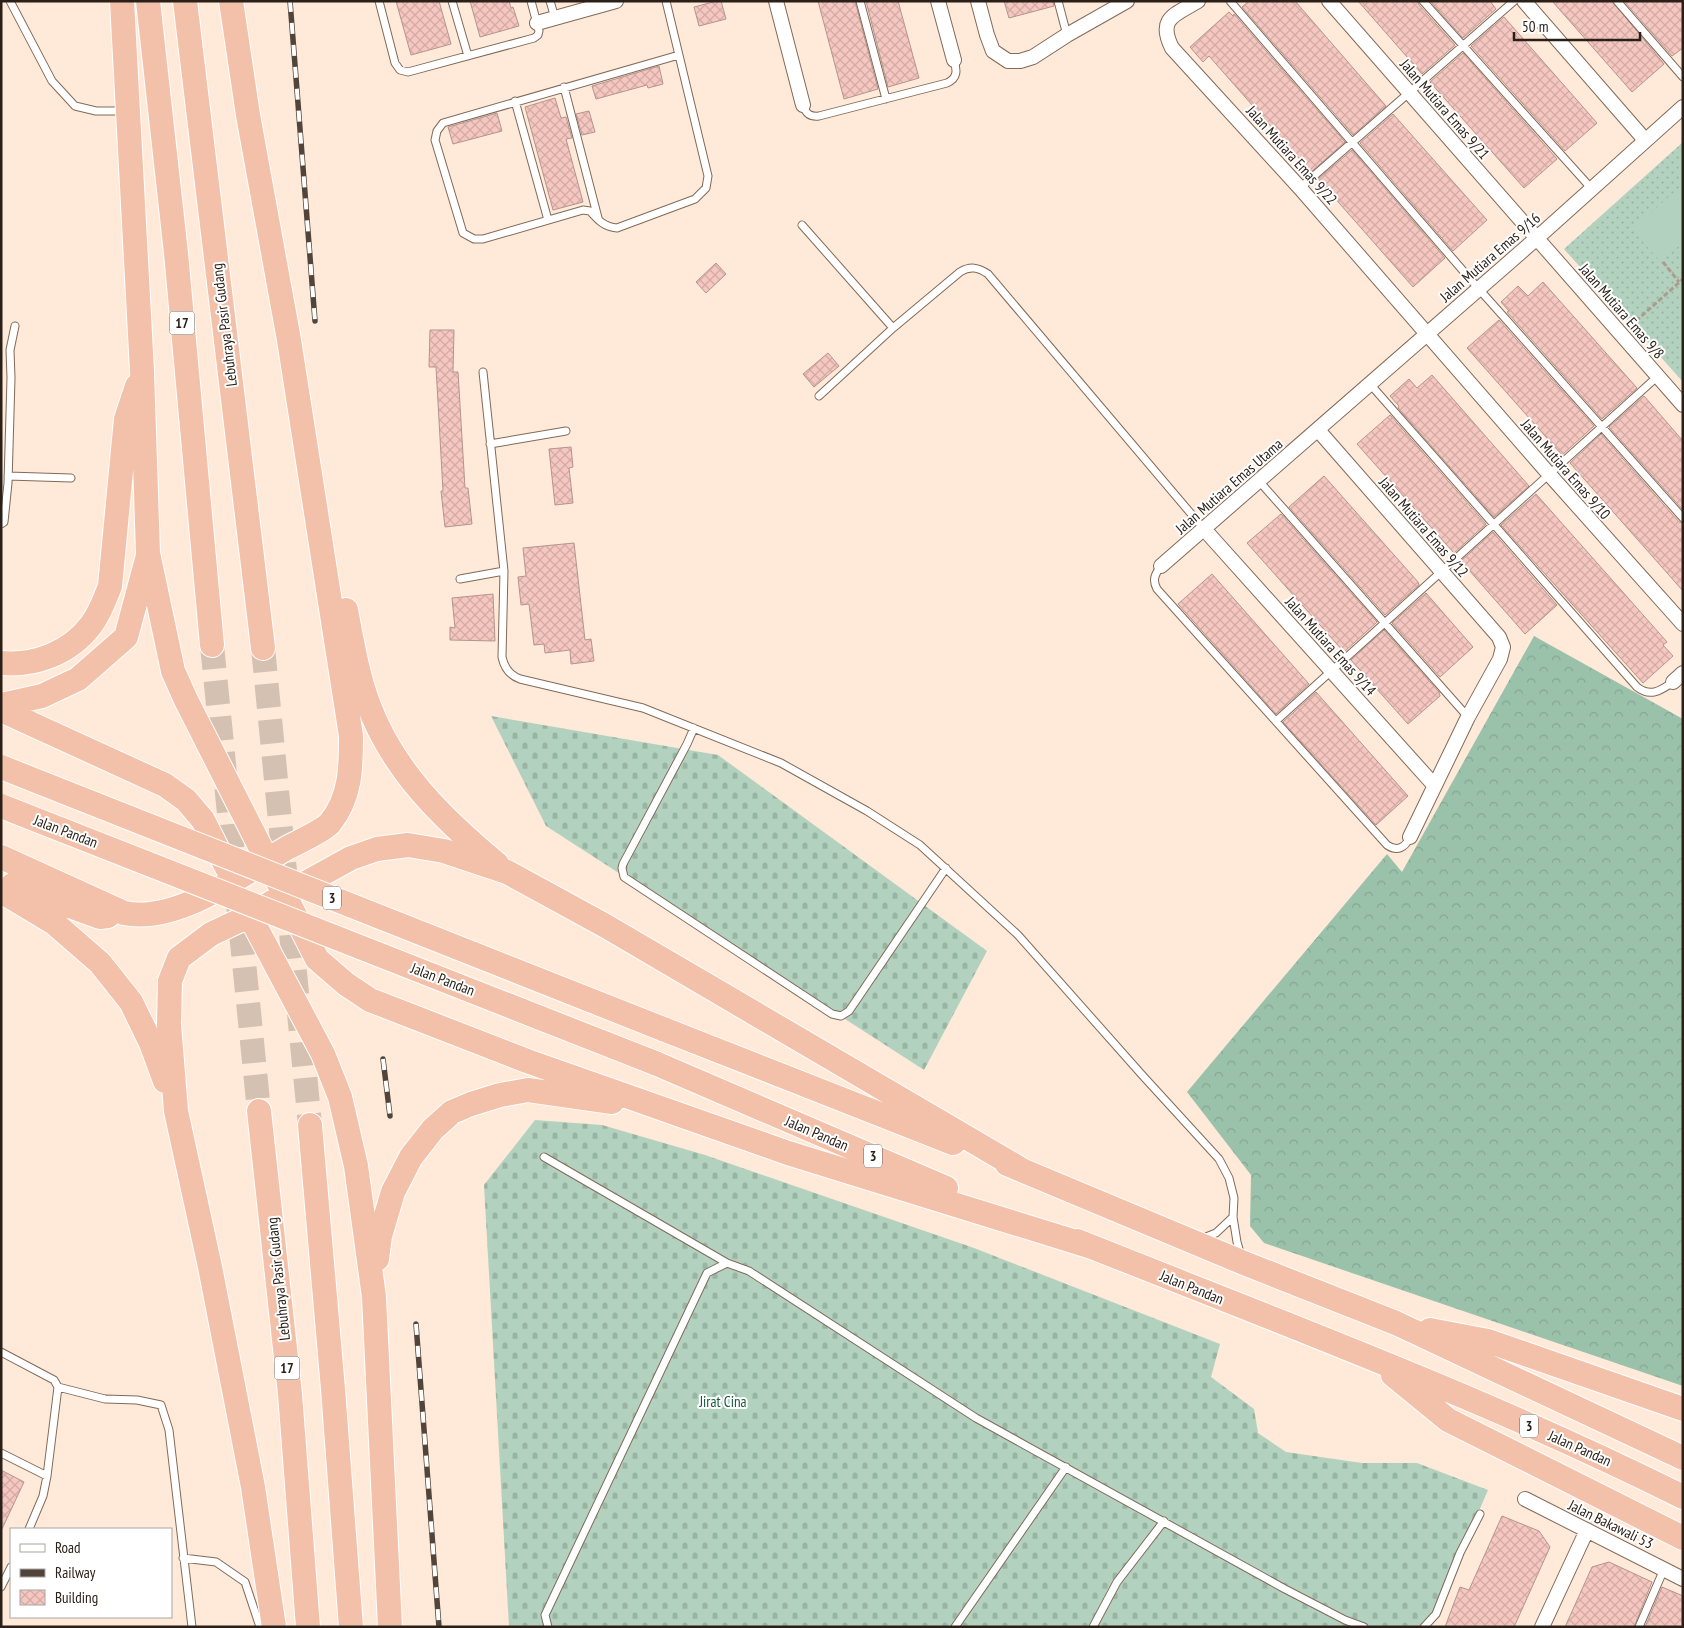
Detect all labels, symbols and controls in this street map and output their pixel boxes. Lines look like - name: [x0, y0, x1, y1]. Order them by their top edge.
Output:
- scale bar: [1514, 10, 1640, 42]
- text: 50 m: [1522, 17, 1548, 36]
- street label: Jalan Mutiara Emas 9/21: [1396, 54, 1494, 163]
- street label: Jalan Mutiara Emas 9/22: [1242, 101, 1341, 208]
- street label: Jalan Mutiara Emas 9/16: [1435, 208, 1544, 306]
- street label: Jalan Mutiara Emas 9/8: [1575, 259, 1669, 363]
- street label: Lebuhraya Pasir Gudang: [207, 262, 241, 388]
- road number: 17: [170, 312, 194, 334]
- street label: Jalan Mutiara Emas 9/10: [1517, 414, 1615, 523]
- street label: Jalan Mutiara Emas Utama: [1171, 434, 1286, 538]
- street label: Jalan Mutiara Emas 9/12: [1375, 472, 1473, 581]
- street label: Jalan Mutiara Emas 9/14: [1281, 592, 1381, 700]
- street label: Jalan Pandan: [30, 810, 101, 852]
- road number: 3: [323, 886, 341, 910]
- street label: Jalan Pandan: [407, 958, 478, 1000]
- street label: Jalan Pandan: [782, 1111, 852, 1155]
- road number: 3: [864, 1144, 882, 1168]
- street label: Lebuhraya Pasir Gudang: [262, 1216, 294, 1342]
- street label: Jalan Pandan: [1156, 1265, 1227, 1308]
- road number: 17: [274, 1356, 300, 1380]
- park label: Jirat Cina: [699, 1392, 747, 1411]
- road number: 3: [1520, 1414, 1538, 1438]
- street label: Jalan Pandan: [1545, 1425, 1614, 1470]
- street label: Jalan Bakawali 53: [1565, 1495, 1657, 1553]
- legend: [10, 1528, 172, 1618]
- text: Road: [55, 1538, 81, 1557]
- text: Railway: [55, 1563, 96, 1582]
- text: Building: [55, 1588, 98, 1607]

